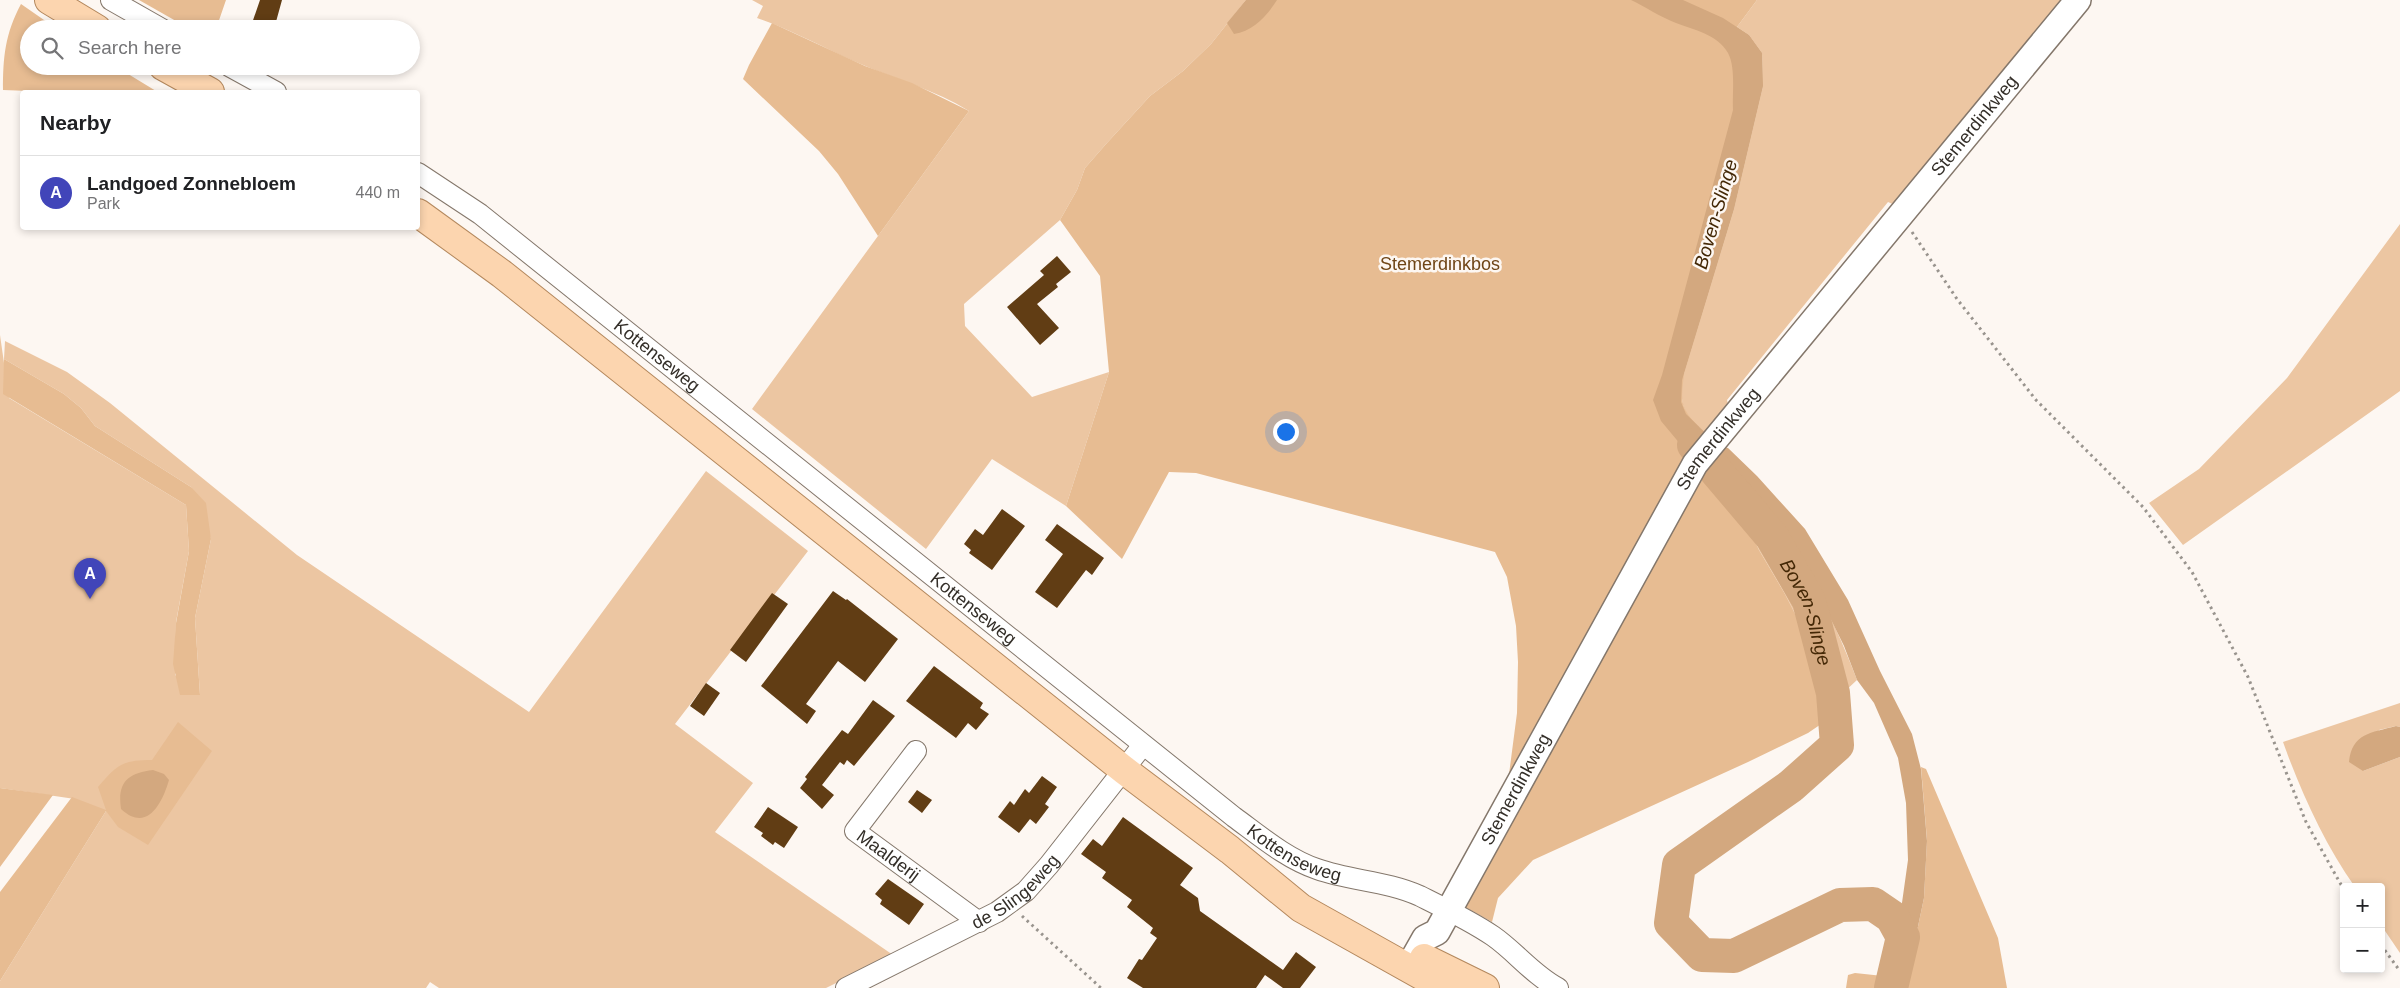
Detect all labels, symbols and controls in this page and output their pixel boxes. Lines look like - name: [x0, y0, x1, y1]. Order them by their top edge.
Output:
- search box: [20, 20, 420, 75]
- icon: search: [38, 34, 66, 62]
- text: Search here: [78, 37, 182, 58]
- street label: Stemerdinkweg: [1927, 71, 2021, 180]
- text: Nearby: [40, 111, 111, 134]
- water label: Boven-Slinge: [1690, 157, 1741, 271]
- text: Landgoed Zonnebloem: [87, 173, 296, 194]
- text: A: [50, 184, 62, 201]
- text: 440 m: [356, 184, 400, 201]
- text: Park: [87, 195, 120, 212]
- park label: Stemerdinkbos: [1380, 254, 1500, 274]
- street label: Kottenseweg: [610, 315, 704, 396]
- street label: Stemerdinkweg: [1673, 384, 1764, 494]
- your location: [1273, 419, 1299, 445]
- water label: Boven-Slinge: [1776, 555, 1835, 668]
- pin: A: [74, 558, 106, 599]
- street label: Kottenseweg: [926, 568, 1020, 649]
- street label: Stemerdinkweg: [1477, 730, 1554, 848]
- street label: Kottenseweg: [1243, 820, 1343, 886]
- street label: Maalderij: [853, 826, 924, 885]
- street label: de Slingeweg: [968, 851, 1063, 933]
- map controls: [2340, 883, 2385, 973]
- button: +: [2340, 883, 2385, 928]
- button: −: [2340, 928, 2385, 973]

